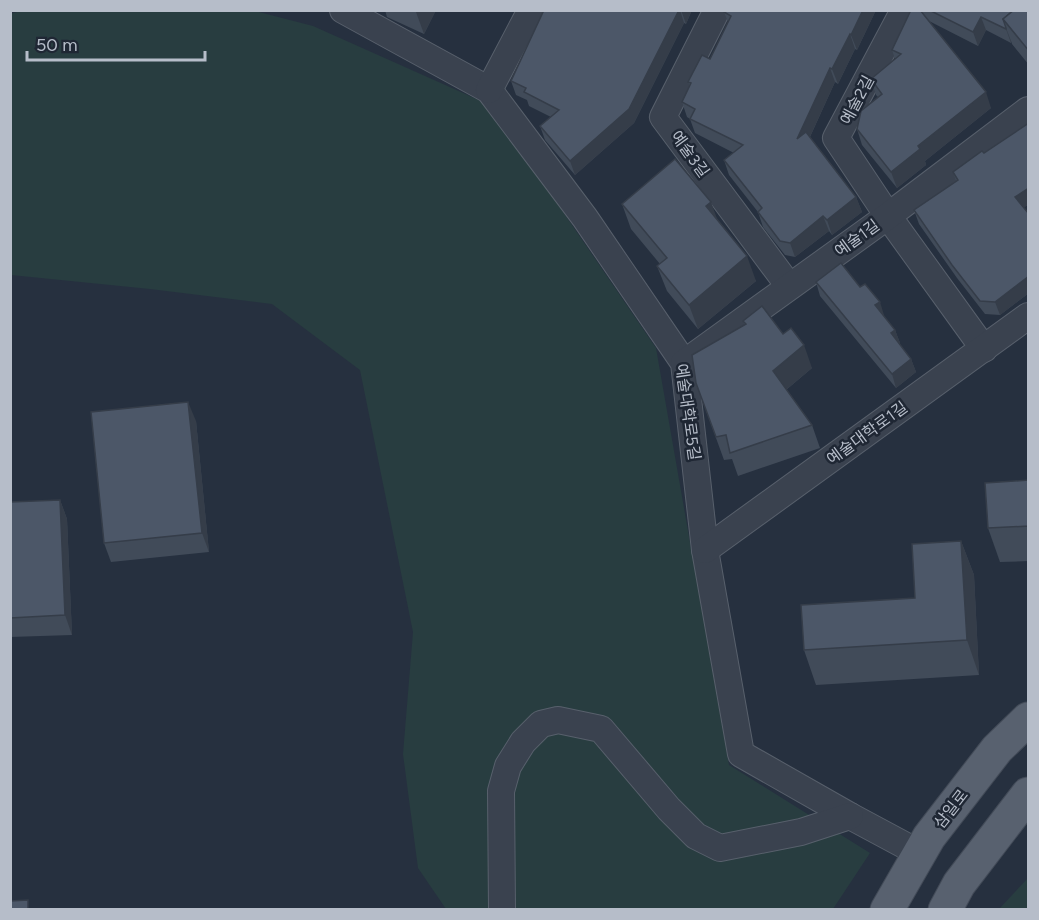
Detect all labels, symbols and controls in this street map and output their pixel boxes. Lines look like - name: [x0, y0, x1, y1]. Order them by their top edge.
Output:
- scale bar: [27, 24, 206, 62]
- text: 50 m: [36, 34, 78, 56]
- street label: 예술2길: [836, 72, 878, 128]
- street label: 예술3길: [667, 127, 713, 181]
- street label: 예술1길: [831, 215, 883, 261]
- street label: 예술대학로5길: [672, 362, 704, 462]
- street label: 예술대학로1길: [823, 397, 911, 469]
- street label: 삼일로: [930, 786, 972, 832]

